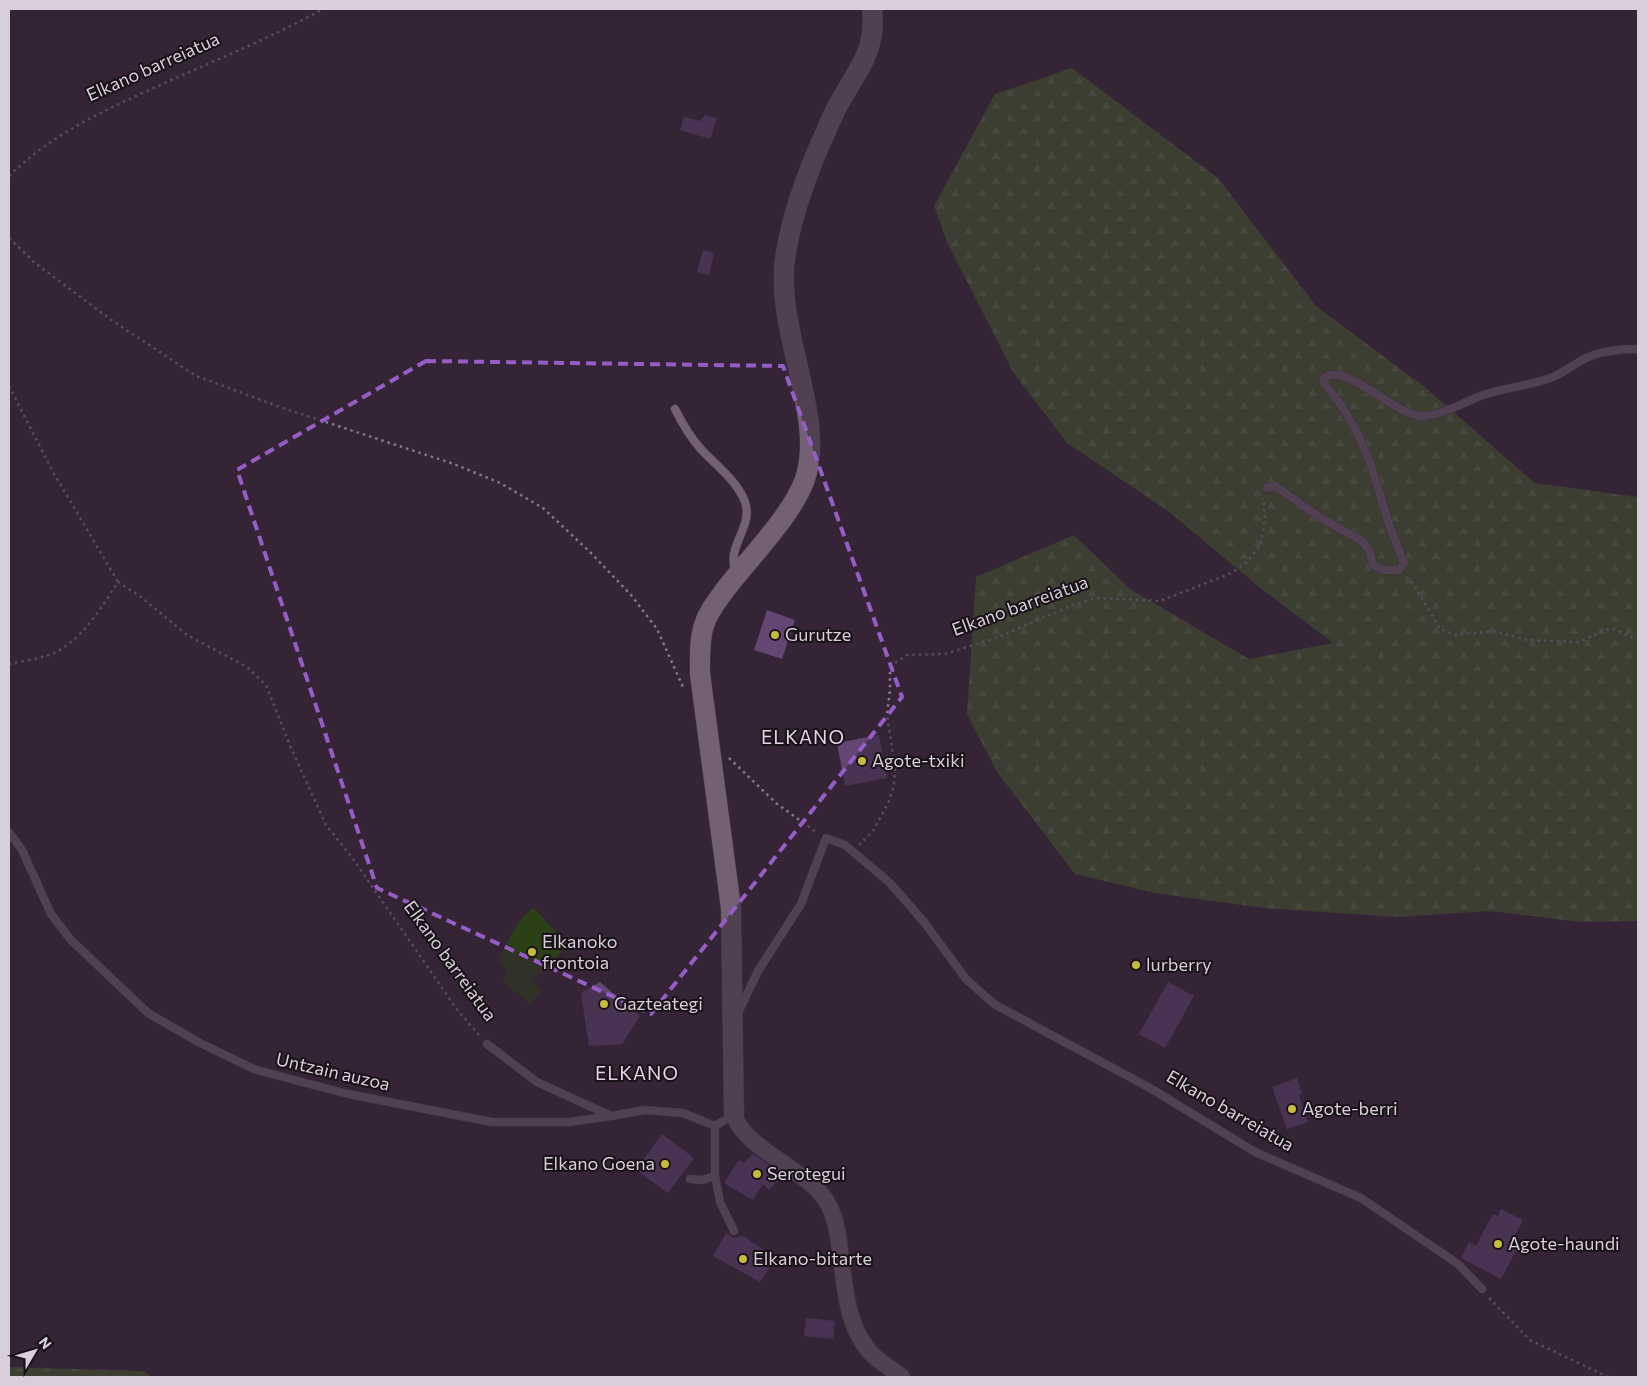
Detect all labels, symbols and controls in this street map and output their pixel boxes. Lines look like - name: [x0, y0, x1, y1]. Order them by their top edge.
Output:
- street label: Elkano barreiatua: [83, 27, 223, 105]
- street label: Elkano barreiatua: [948, 570, 1091, 640]
- place label: Gurutze: [785, 623, 851, 645]
- marker: Gurutze: [769, 629, 781, 641]
- district label: ELKANO: [761, 725, 845, 748]
- place label: Agote-txiki: [872, 749, 965, 771]
- marker: Agote-txiki: [856, 755, 868, 767]
- street label: Elkano barreiatua: [400, 896, 502, 1025]
- place label: Elkanoko frontoia: [542, 930, 618, 973]
- marker: Elkanoko frontoia: [526, 946, 538, 958]
- place label: lurberry: [1146, 953, 1212, 975]
- marker: lurberry: [1130, 959, 1142, 971]
- place label: Gazteategi: [614, 992, 703, 1014]
- marker: Gazteategi: [598, 998, 610, 1010]
- street label: Untzain auzoa: [274, 1047, 392, 1095]
- district label: ELKANO: [595, 1061, 679, 1084]
- street label: Elkano barreiatua: [1163, 1065, 1298, 1156]
- place label: Agote-berri: [1302, 1097, 1398, 1119]
- marker: Agote-berri: [1286, 1103, 1298, 1115]
- place label: Elkano Goena: [543, 1152, 655, 1174]
- marker: Elkano Goena: [659, 1158, 671, 1170]
- place label: Serotegui: [767, 1162, 846, 1184]
- marker: Serotegui: [751, 1168, 763, 1180]
- place label: Agote-haundi: [1508, 1232, 1620, 1254]
- marker: Agote-haundi: [1492, 1238, 1504, 1250]
- place label: Elkano-bitarte: [753, 1247, 872, 1269]
- marker: Elkano-bitarte: [737, 1253, 749, 1265]
- north arrow: [10, 1326, 60, 1376]
- text: N: [36, 1333, 56, 1352]

